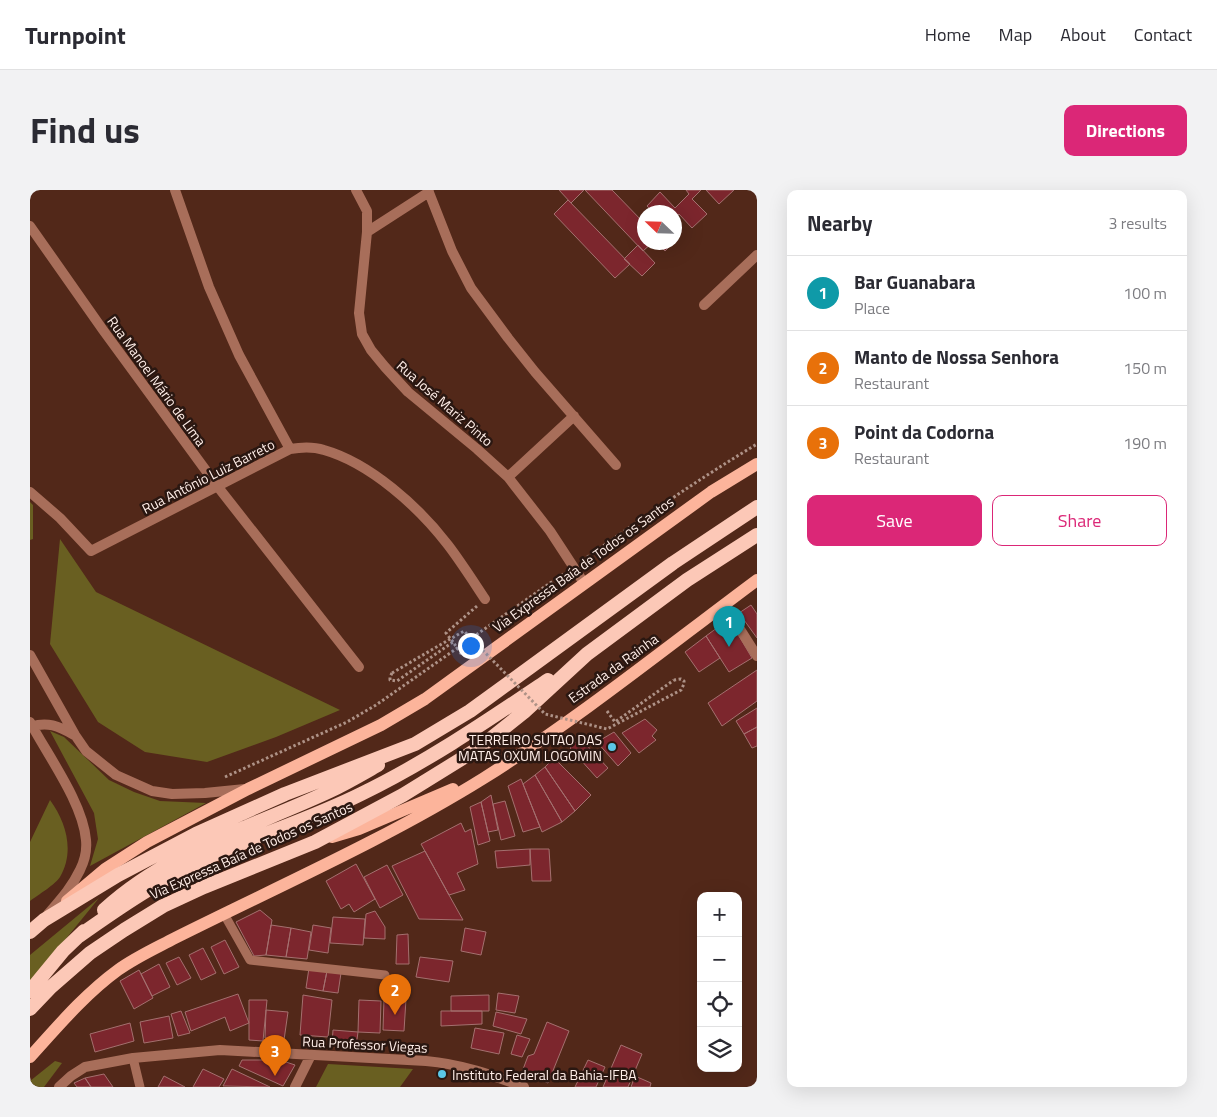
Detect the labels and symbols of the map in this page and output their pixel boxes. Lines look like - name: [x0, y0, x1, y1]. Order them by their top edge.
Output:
- north arrow: [637, 205, 682, 250]
- street label: Rua Manoel Mário de Lima: [103, 312, 211, 450]
- street label: Rua José Mariz Pinto: [392, 355, 498, 451]
- street label: Rua Antônio Luiz Barreto: [138, 433, 278, 519]
- street label: Via Expressa Baía de Todos os Santos: [488, 491, 678, 637]
- pin: 1: [713, 606, 745, 647]
- street label: Estrada da Rainha: [564, 628, 662, 708]
- your location: [458, 633, 484, 659]
- place label: TERREIRO SUTAO DAS MATAS OXUM LOGOMIN: [458, 729, 602, 766]
- marker: TERREIRO SUTAO DAS MATAS OXUM LOGOMIN: [606, 741, 618, 753]
- street label: Via Expressa Baía de Todos os Santos: [146, 796, 356, 904]
- pin: 2: [379, 974, 411, 1015]
- street label: Rua Professor Viegas: [302, 1030, 428, 1058]
- pin: 3: [259, 1035, 291, 1076]
- place label: Instituto Federal da Bahia-IFBA: [452, 1064, 637, 1085]
- marker: Instituto Federal da Bahia-IFBA: [436, 1068, 448, 1080]

